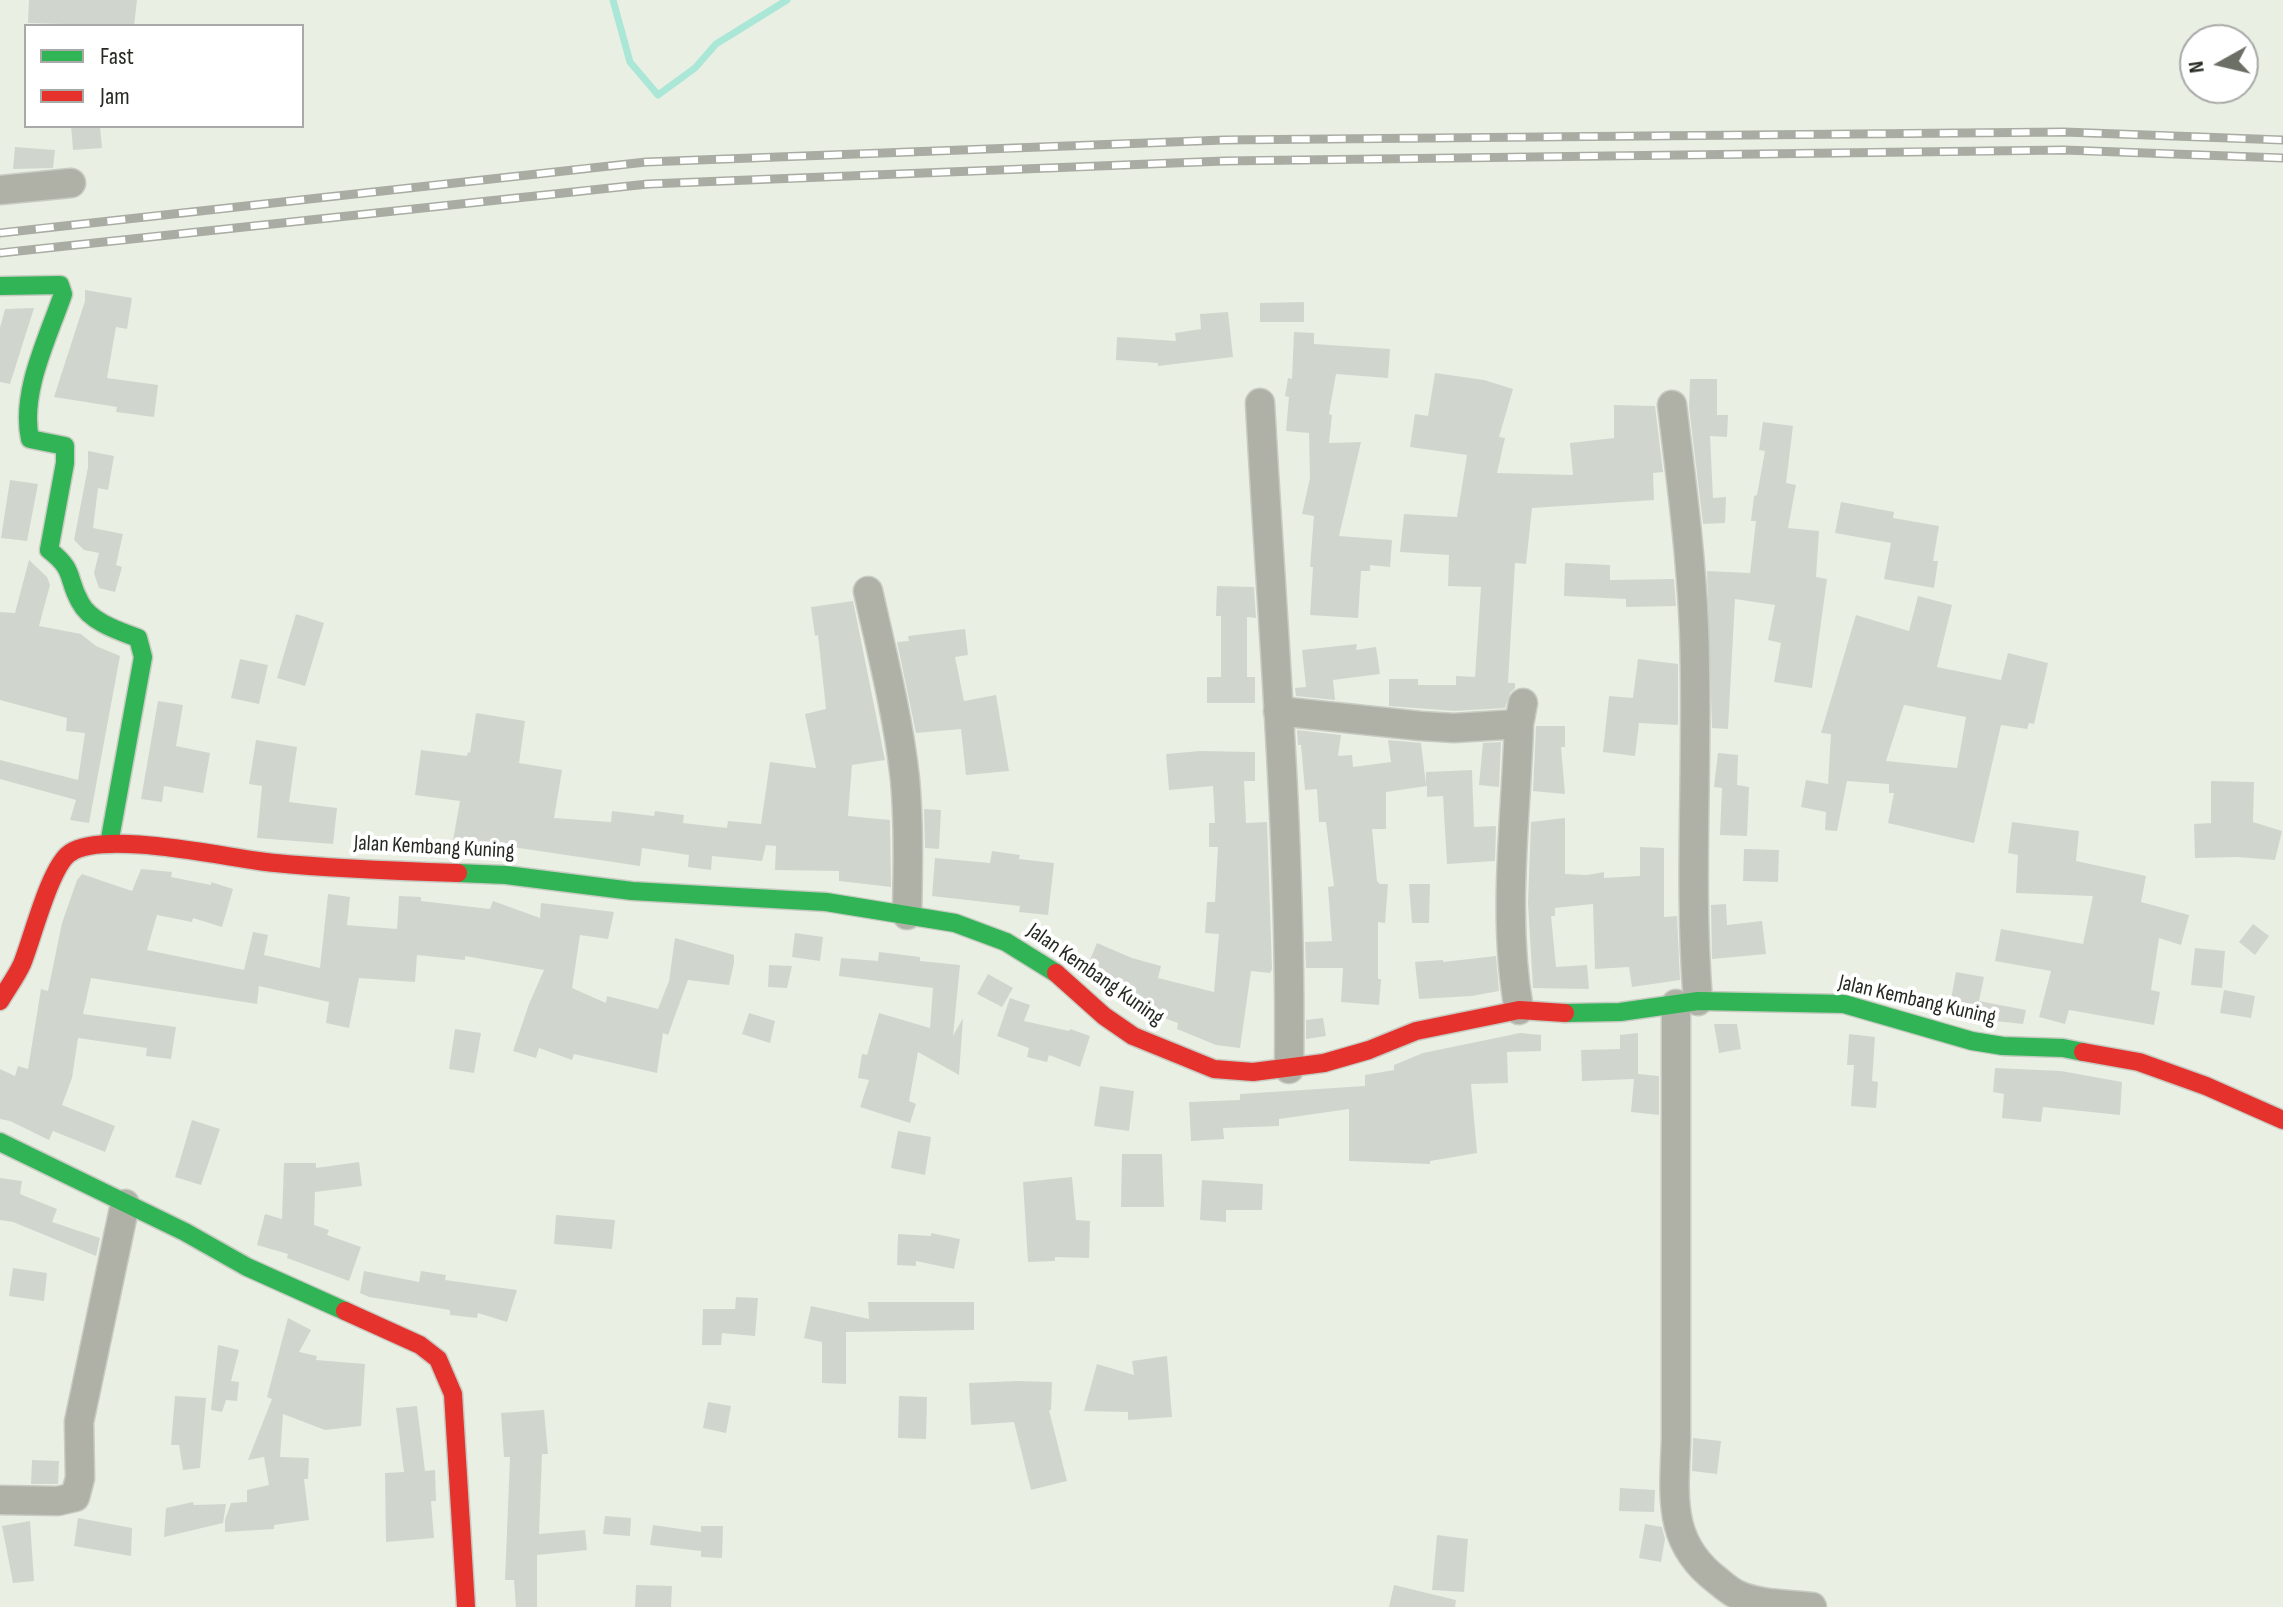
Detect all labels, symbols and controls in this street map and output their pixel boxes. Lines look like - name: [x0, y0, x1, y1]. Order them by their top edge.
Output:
- legend: [24, 24, 304, 128]
- north arrow: [2179, 24, 2259, 104]
- text: Fast: [100, 42, 134, 71]
- text: N: [2183, 59, 2211, 75]
- text: Jam: [100, 82, 130, 111]
- street label: Jalan Kembang Kuning: [353, 831, 515, 865]
- street label: Jalan Kembang Kuning: [1022, 918, 1168, 1032]
- street label: Jalan Kembang Kuning: [1836, 970, 1998, 1032]

